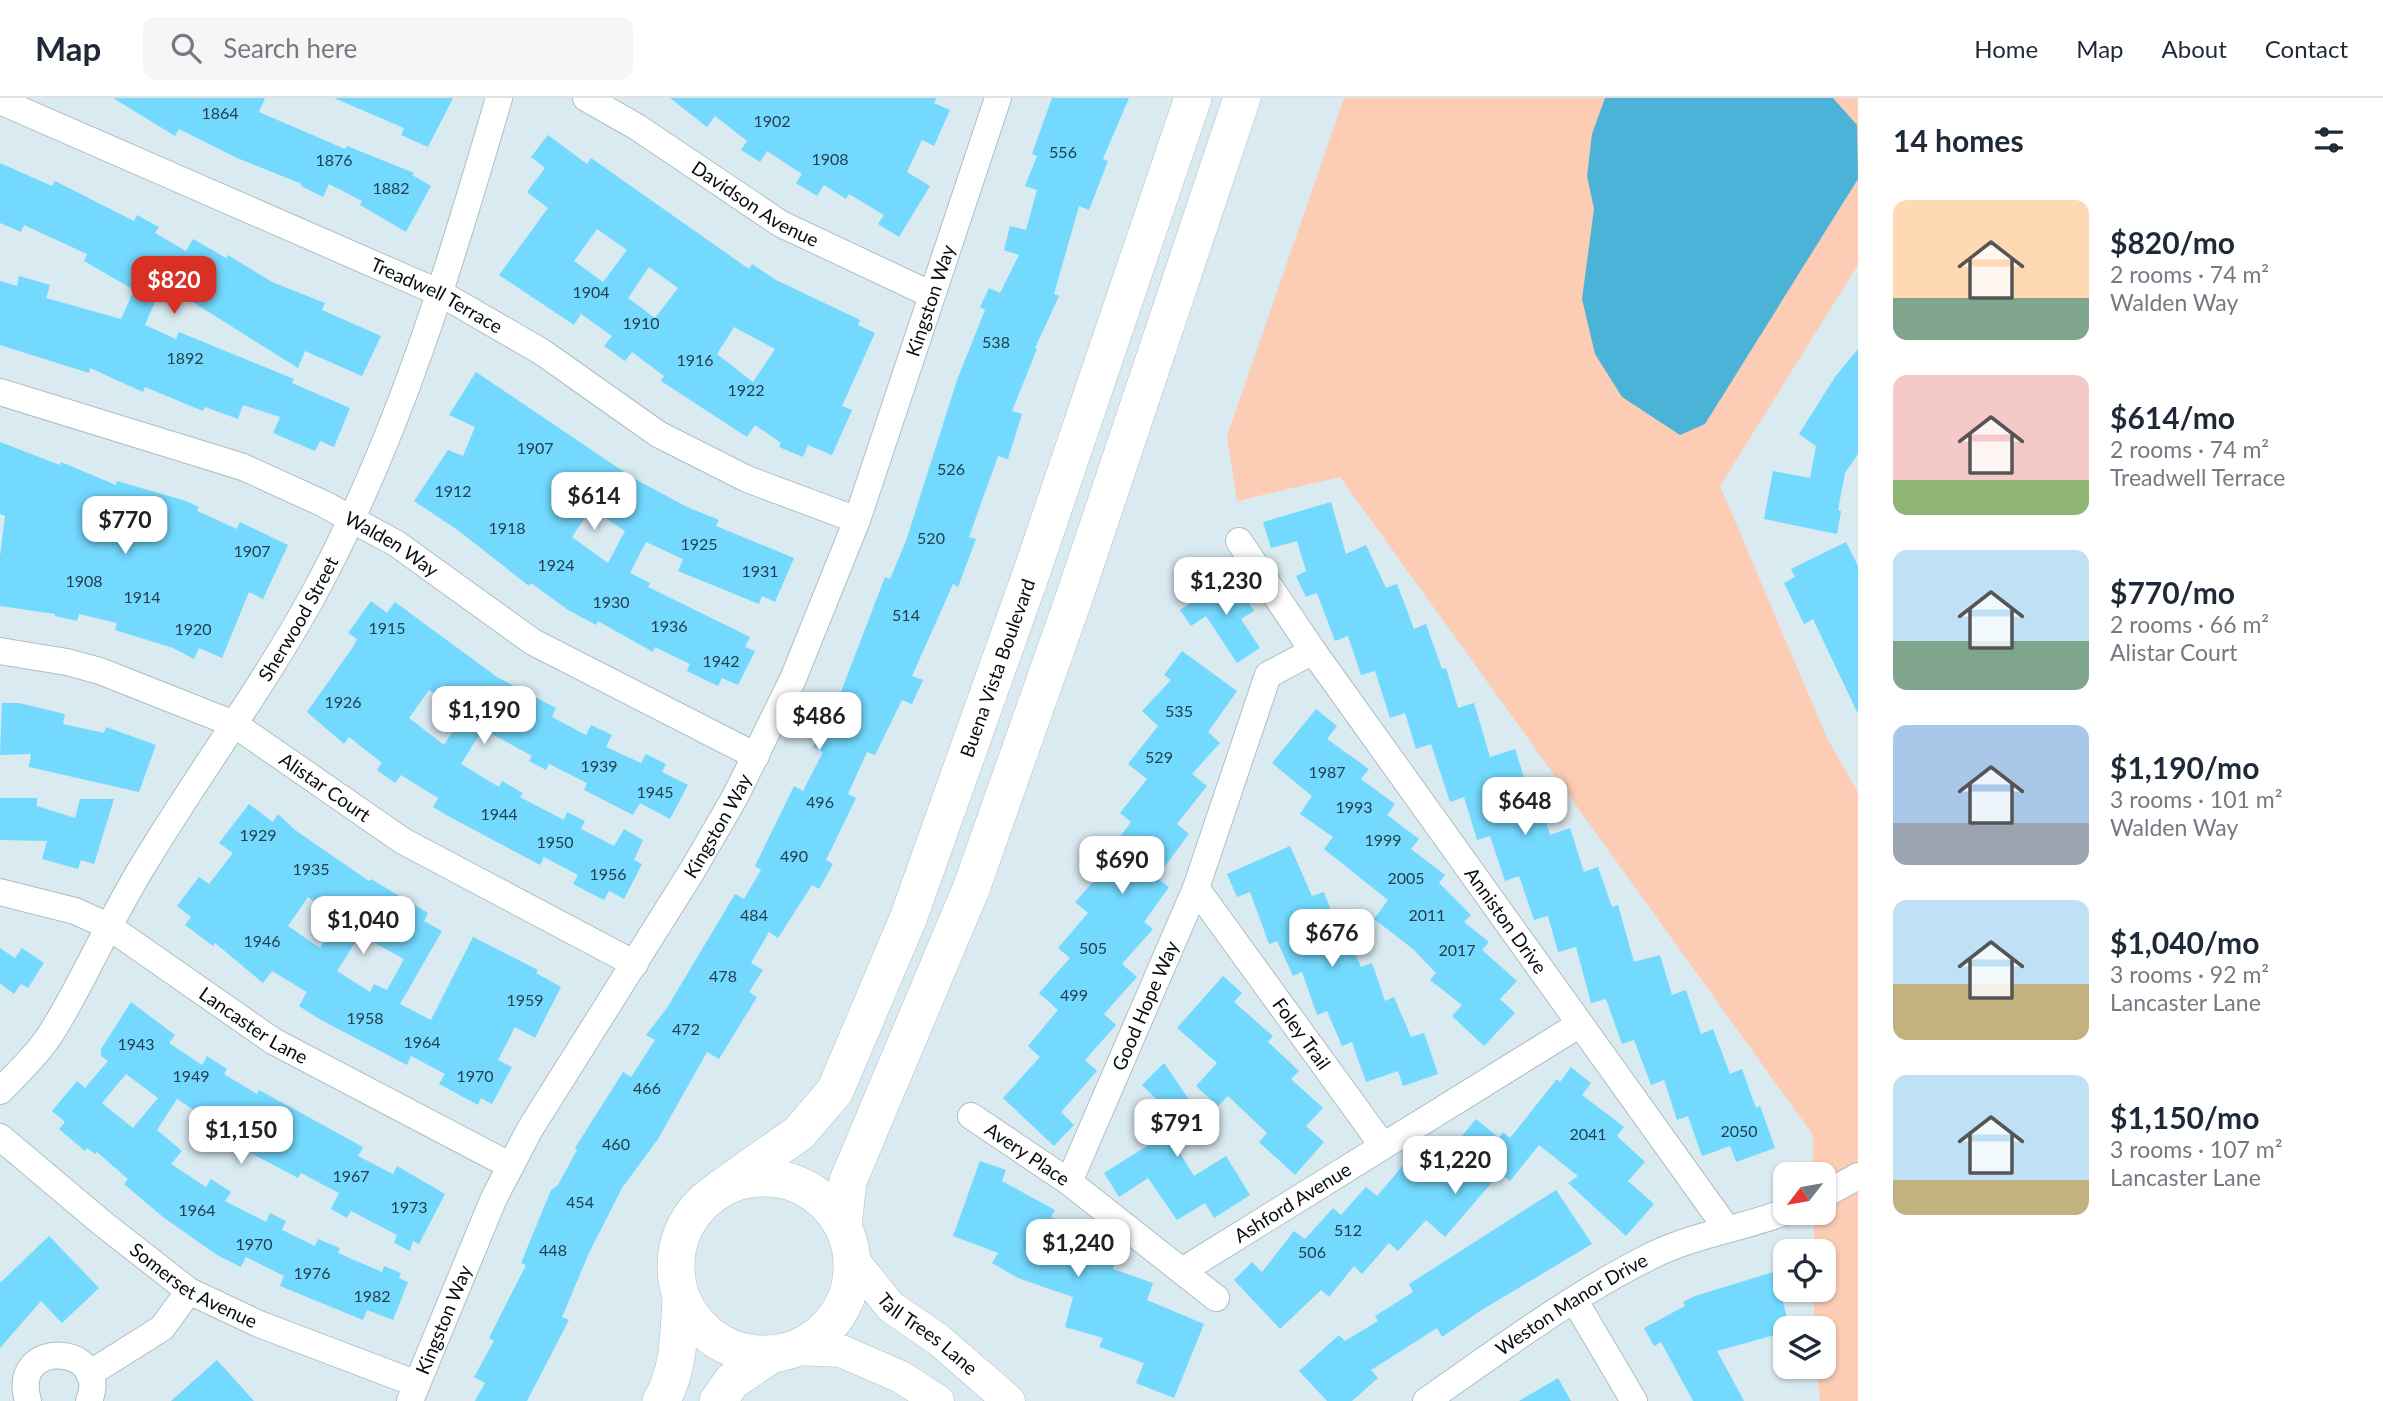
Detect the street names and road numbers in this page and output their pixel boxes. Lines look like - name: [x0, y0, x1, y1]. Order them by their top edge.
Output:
- street label: Davidson Avenue: [688, 155, 823, 251]
- street label: Kingston Way: [901, 241, 959, 359]
- street label: Treadwell Terrace: [367, 252, 507, 338]
- street label: Walden Way: [341, 506, 443, 581]
- street label: Sherwood Street: [253, 552, 342, 685]
- street label: Buena Vista Boulevard: [955, 576, 1039, 760]
- street label: Alistar Court: [276, 747, 375, 826]
- street label: Kingston Way: [678, 770, 756, 882]
- street label: Anniston Drive: [1461, 863, 1552, 978]
- street label: Good Hope Way: [1107, 937, 1183, 1074]
- street label: Lancaster Lane: [195, 981, 312, 1068]
- street label: Foley Trail: [1268, 993, 1336, 1074]
- street label: Avery Place: [981, 1117, 1074, 1190]
- street label: Ashford Avenue: [1230, 1157, 1355, 1247]
- street label: Somerset Avenue: [126, 1237, 261, 1333]
- street label: Weston Manor Drive: [1491, 1248, 1651, 1360]
- street label: Kingston Way: [410, 1261, 476, 1378]
- street label: Tall Trees Lane: [873, 1288, 982, 1379]

